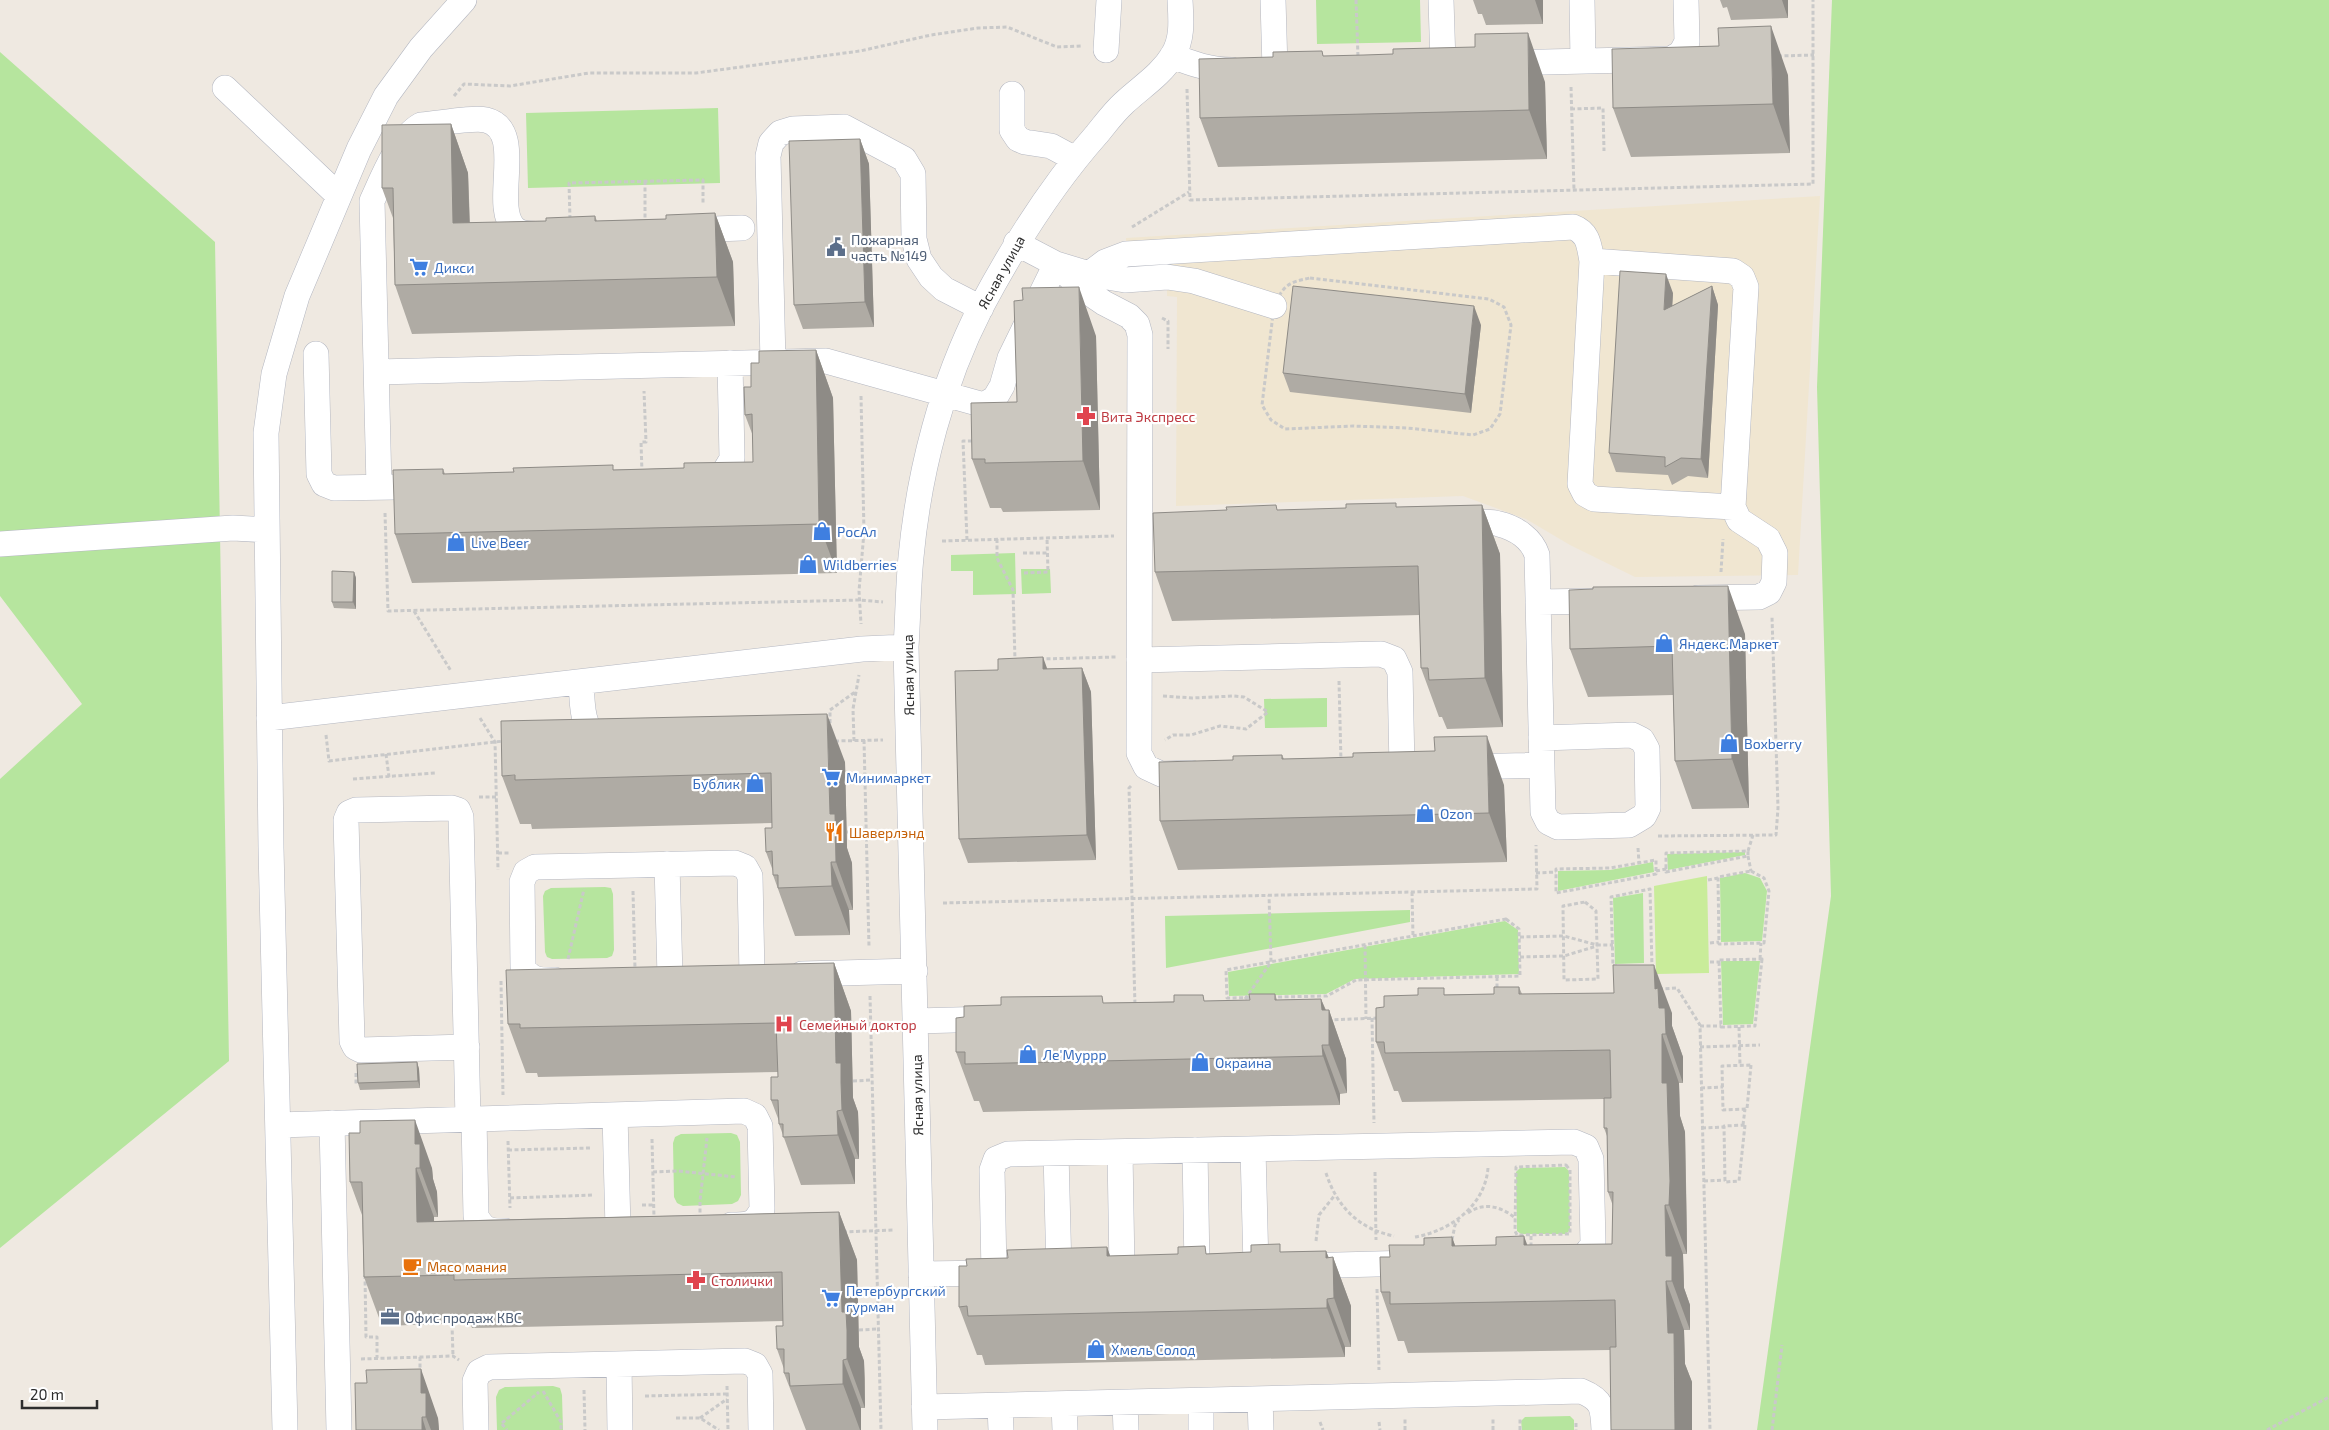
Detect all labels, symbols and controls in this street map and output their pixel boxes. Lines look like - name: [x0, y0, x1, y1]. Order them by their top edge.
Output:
- place label: Пожарная чаcть №149: [851, 231, 927, 264]
- street label: Ясная улица: [974, 232, 1028, 312]
- public building icon: Пожарная чаcть №149: [825, 236, 847, 258]
- supermarket icon: Дикси: [408, 256, 430, 278]
- place label: Дикси: [434, 259, 474, 276]
- pharmacy icon: Вита Экспресс: [1075, 405, 1097, 427]
- place label: Вита Экспресс: [1101, 408, 1196, 425]
- shop icon: РосАл: [811, 520, 833, 542]
- place label: РосАл: [837, 523, 877, 540]
- shop icon: Live Beer: [445, 531, 467, 553]
- place label: Live Beer: [471, 534, 529, 551]
- shop icon: Wildberries: [797, 553, 819, 575]
- place label: Wildberries: [823, 556, 897, 573]
- shop icon: Яндекс.Маркет: [1653, 632, 1675, 654]
- street label: Ясная улица: [899, 634, 917, 716]
- place label: Яндекс.Маркет: [1679, 635, 1779, 652]
- shop icon: Boxberry: [1718, 732, 1740, 754]
- place label: Boxberry: [1744, 735, 1803, 752]
- supermarket icon: Минимаркет: [820, 766, 842, 788]
- place label: Минимаркет: [846, 769, 931, 786]
- shop icon: Бублик: [744, 772, 766, 794]
- place label: Бублик: [693, 775, 740, 792]
- shop icon: Ozon: [1414, 802, 1436, 824]
- place label: Ozon: [1440, 805, 1473, 822]
- restaurant icon: Шаверлэнд: [823, 821, 845, 843]
- place label: Шаверлэнд: [849, 824, 925, 841]
- hospital icon: Семейный доктор: [773, 1013, 795, 1035]
- place label: Семейный доктор: [799, 1016, 917, 1033]
- shop icon: Ле'Муррр: [1017, 1043, 1039, 1065]
- place label: Ле'Муррр: [1043, 1046, 1107, 1063]
- shop icon: Окраина: [1189, 1051, 1211, 1073]
- street label: Ясная улица: [908, 1054, 926, 1136]
- place label: Окраина: [1215, 1054, 1272, 1071]
- cafe icon: Мясо мания: [401, 1255, 423, 1277]
- place label: Мясо мания: [427, 1258, 507, 1275]
- pharmacy icon: Столички: [685, 1269, 707, 1291]
- place label: Столички: [711, 1272, 773, 1289]
- place label: Петербургский гурман: [846, 1282, 946, 1315]
- supermarket icon: Петербургский гурман: [820, 1287, 842, 1309]
- office icon: Офис продаж КВС: [379, 1306, 401, 1328]
- place label: Офис продаж КВС: [405, 1309, 522, 1326]
- shop icon: Хмель Солод: [1085, 1338, 1107, 1360]
- place label: Хмель Солод: [1111, 1341, 1195, 1358]
- scale bar: [22, 1378, 98, 1410]
- text: 20 m: [30, 1385, 64, 1403]

